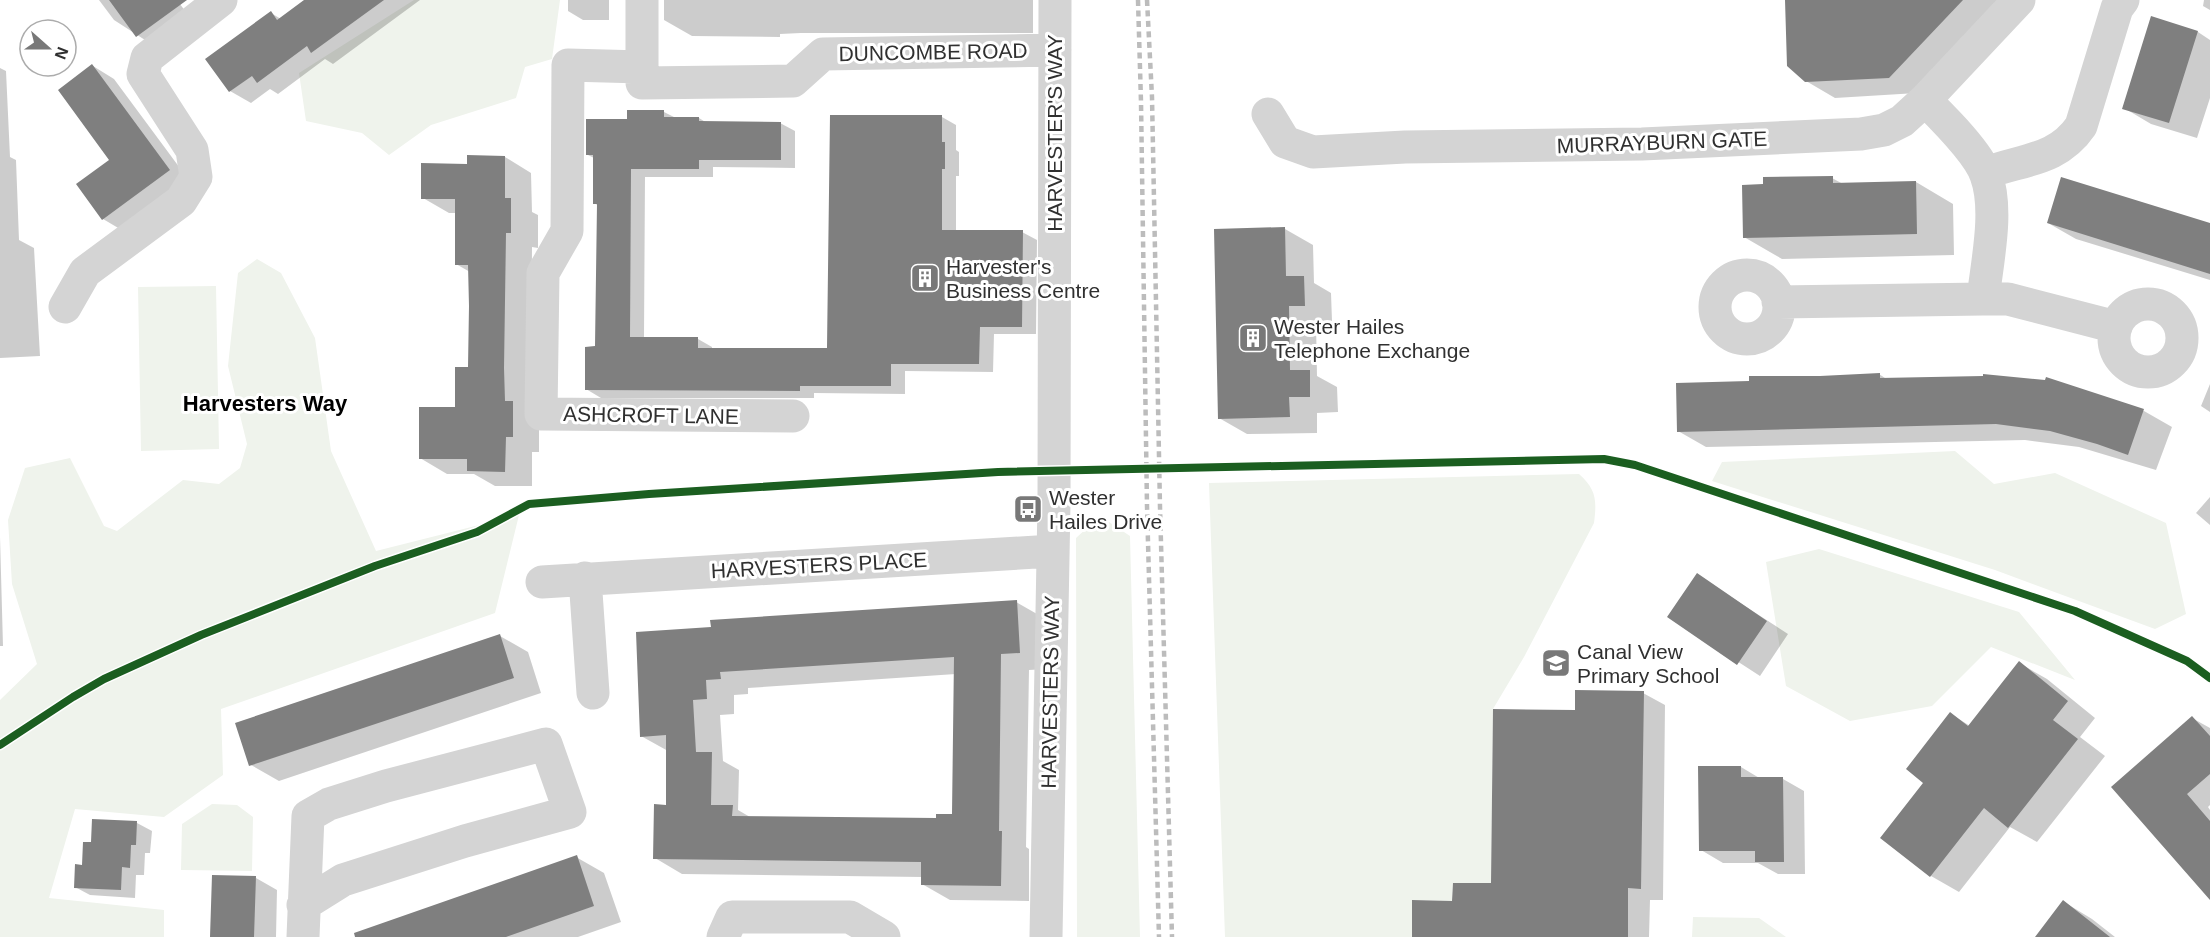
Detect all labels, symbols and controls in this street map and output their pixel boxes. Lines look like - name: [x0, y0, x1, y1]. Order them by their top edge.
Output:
- north arrow: [18, 18, 78, 78]
- street label: HARVESTER'S WAY: [1043, 34, 1066, 232]
- street label: DUNCOMBE ROAD: [838, 39, 1028, 65]
- text: N: [52, 45, 72, 62]
- street label: MURRAYBURN GATE: [1556, 127, 1768, 157]
- place label: Harvester's Business Centre: [946, 255, 1100, 302]
- building icon: Harvester's Business Centre: [909, 262, 941, 294]
- place label: Wester Hailes Telephone Exchange: [1274, 315, 1470, 362]
- building icon: Wester Hailes Telephone Exchange: [1237, 322, 1269, 354]
- district label: Harvesters Way: [183, 391, 348, 416]
- street label: ASHCROFT LANE: [563, 402, 739, 428]
- place label: Wester Hailes Drive: [1049, 486, 1162, 533]
- bus stop icon: Wester Hailes Drive: [1012, 493, 1044, 525]
- street label: HARVESTERS PLACE: [710, 548, 928, 582]
- street label: HARVESTERS WAY: [1037, 595, 1063, 789]
- place label: Canal View Primary School: [1577, 640, 1719, 687]
- school or university icon: Canal View Primary School: [1540, 647, 1572, 679]

